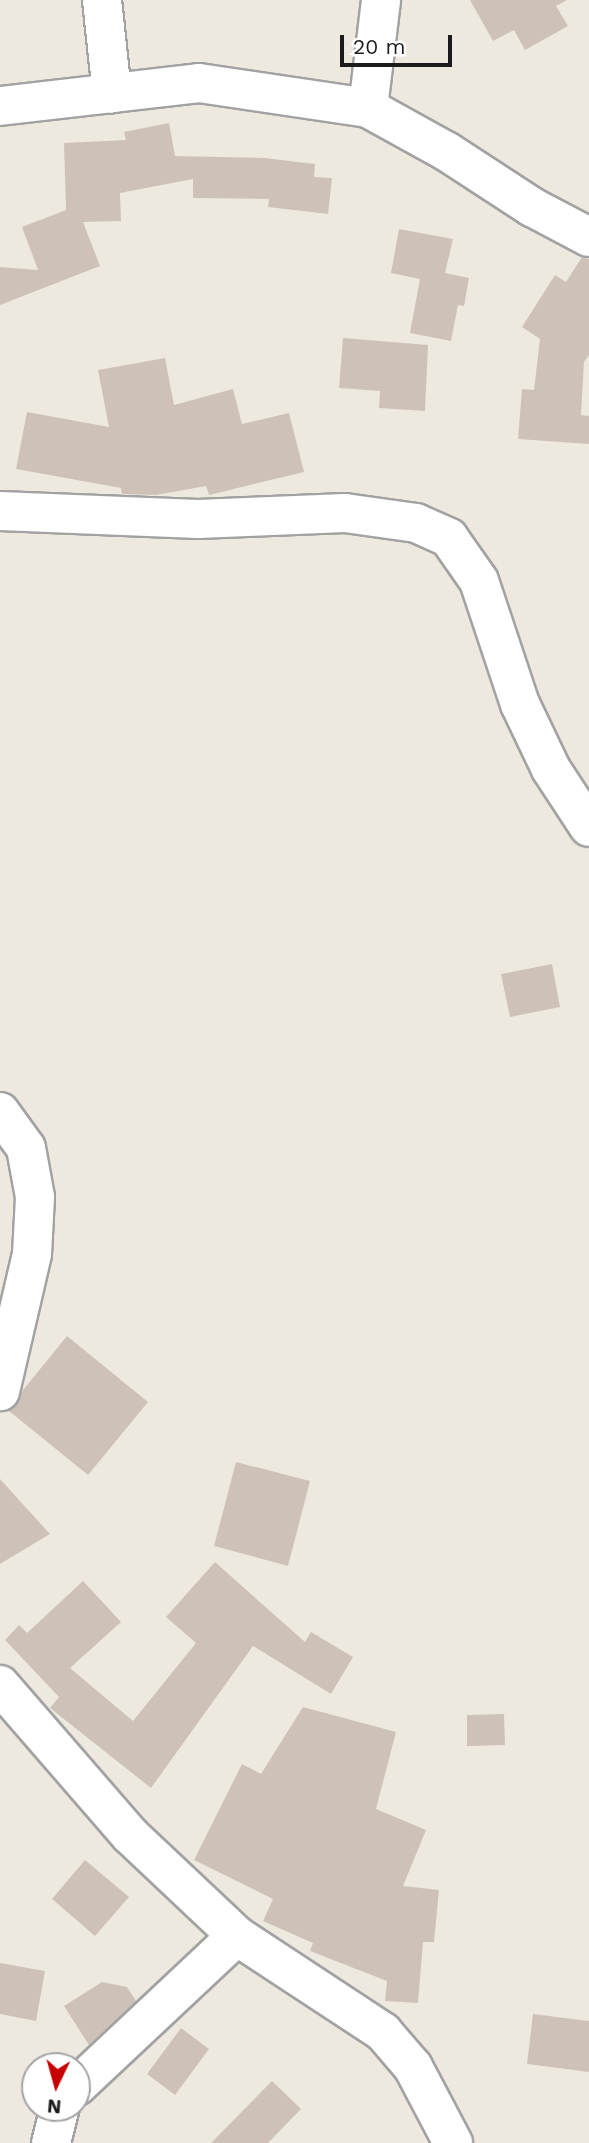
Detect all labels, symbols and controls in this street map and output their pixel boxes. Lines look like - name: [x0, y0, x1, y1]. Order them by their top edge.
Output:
- scale bar: [344, 21, 456, 65]
- text: 20 m: [353, 34, 405, 59]
- north arrow: [21, 2052, 91, 2122]
- text: N: [46, 2094, 62, 2118]

